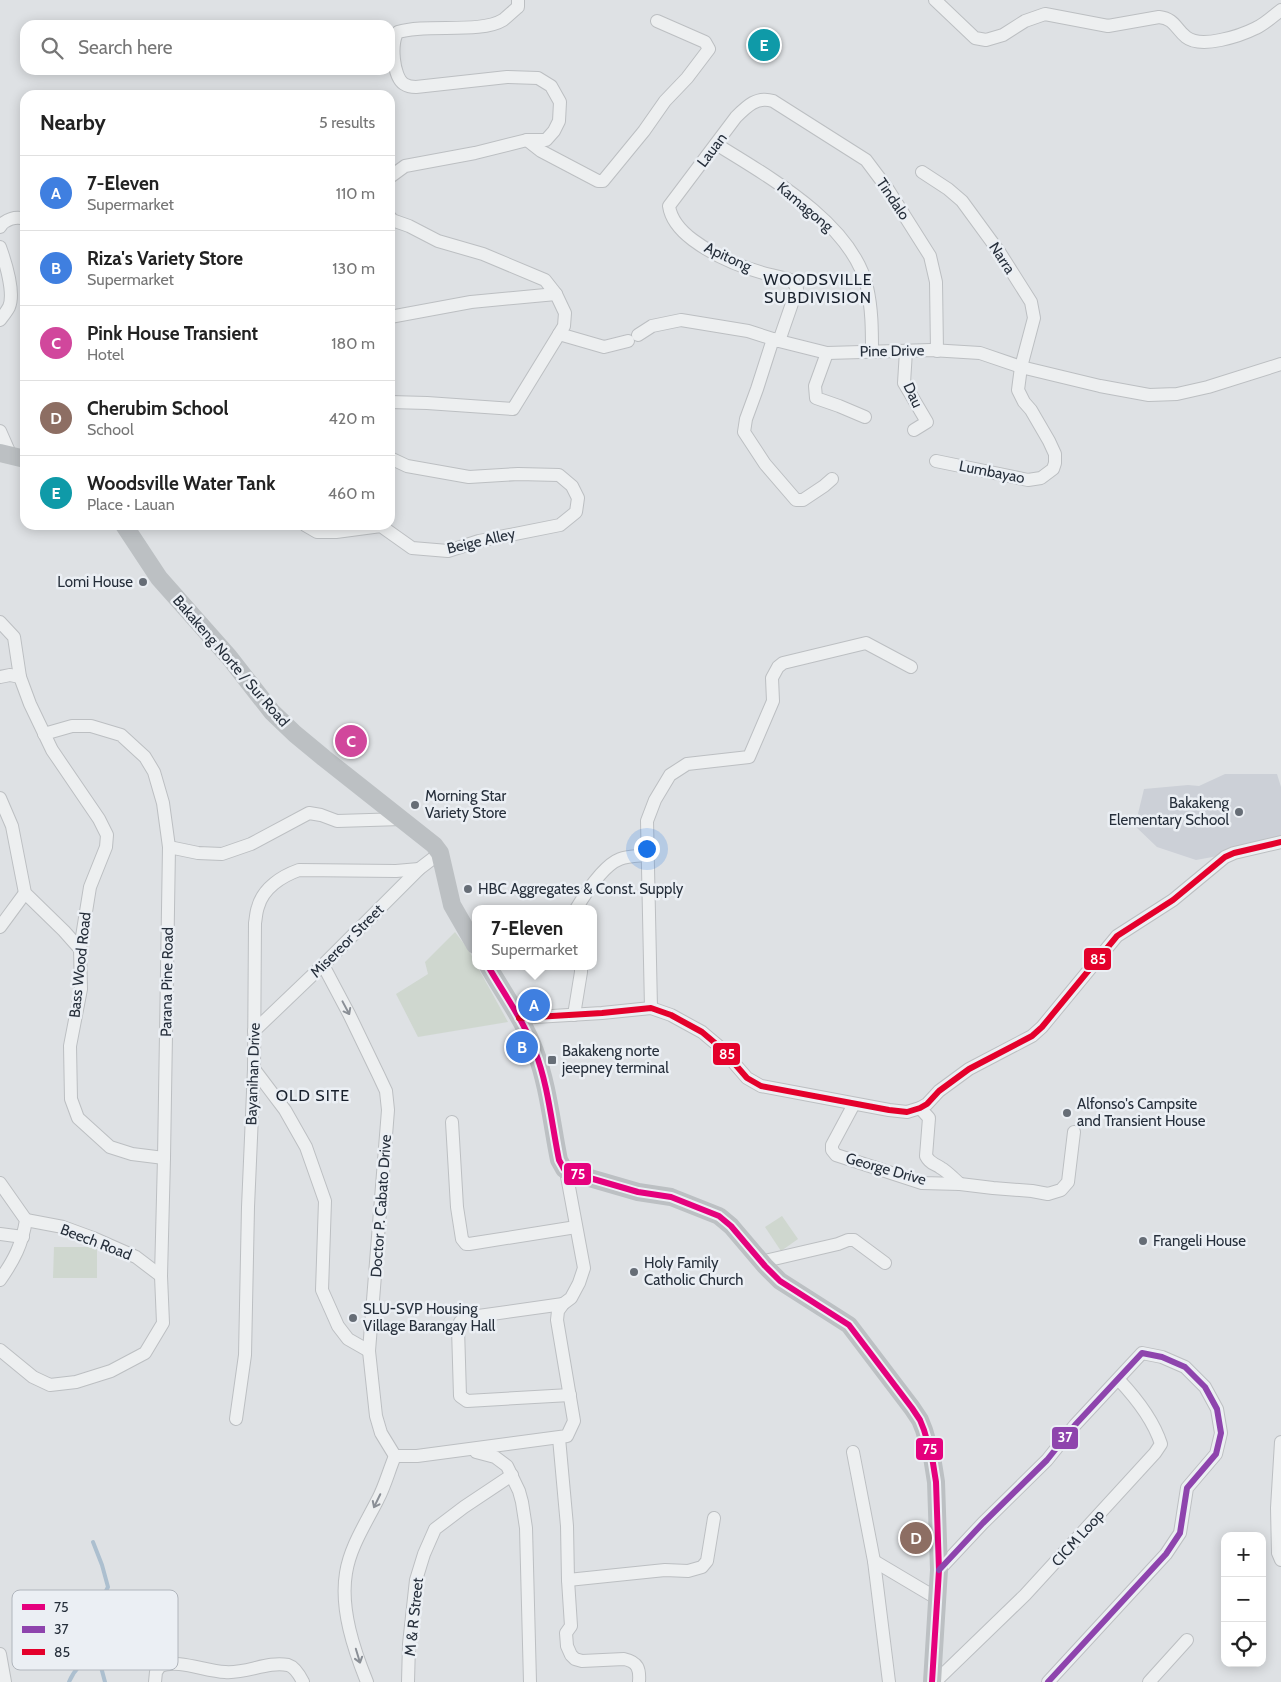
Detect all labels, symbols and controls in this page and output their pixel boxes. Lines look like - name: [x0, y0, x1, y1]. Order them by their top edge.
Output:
- search box: [20, 20, 395, 75]
- pin: E: [748, 26, 780, 64]
- icon: search: [38, 34, 66, 62]
- text: Search here: [78, 36, 172, 59]
- text: Nearby: [40, 110, 106, 135]
- text: 5 results: [319, 113, 375, 132]
- street label: Lauan: [693, 129, 731, 171]
- text: 7-Eleven: [87, 172, 159, 195]
- street label: Tindalo: [872, 175, 914, 223]
- street label: Kamagong: [773, 178, 837, 236]
- text: A: [51, 184, 61, 203]
- text: 110 m: [336, 184, 375, 203]
- text: Supermarket: [87, 195, 174, 214]
- street label: Apitong: [702, 238, 755, 276]
- street label: Narra: [985, 239, 1019, 278]
- text: Riza's Variety Store: [87, 247, 243, 270]
- text: B: [51, 259, 61, 278]
- text: 130 m: [332, 259, 375, 278]
- text: Supermarket: [87, 270, 174, 289]
- district label: WOODSVILLE SUBDIVISION: [763, 270, 873, 307]
- text: Pink House Transient: [87, 322, 258, 345]
- text: C: [51, 334, 61, 353]
- text: 180 m: [331, 334, 375, 353]
- street label: Pine Drive: [859, 341, 925, 361]
- text: Hotel: [87, 345, 124, 364]
- street label: Dau: [899, 379, 927, 411]
- text: Cherubim School: [87, 397, 229, 420]
- text: D: [50, 409, 62, 428]
- text: 420 m: [329, 409, 375, 428]
- text: School: [87, 420, 134, 439]
- street label: Lumbayao: [958, 457, 1026, 487]
- text: Woodsville Water Tank: [87, 472, 276, 495]
- text: E: [51, 484, 61, 503]
- text: 460 m: [328, 484, 375, 503]
- text: Place · Lauan: [87, 495, 175, 514]
- street label: Beige Alley: [445, 524, 517, 558]
- place label: Lomi House: [57, 573, 133, 591]
- marker: Lomi House: [137, 576, 149, 588]
- street label: Bakakeng Norte / Sur Road: [169, 592, 293, 730]
- pin: C: [335, 722, 367, 760]
- place label: Morning Star Variety Store: [425, 787, 507, 822]
- place label: Bakakeng Elementary School: [1109, 794, 1230, 829]
- marker: Morning Star Variety Store: [409, 799, 421, 811]
- marker: Bakakeng Elementary School: [1233, 806, 1245, 818]
- your location: [634, 836, 660, 862]
- place label: HBC Aggregates & Const. Supply: [478, 880, 684, 898]
- marker: HBC Aggregates & Const. Supply: [462, 883, 474, 895]
- street label: Misereor Street: [307, 901, 387, 981]
- popup: [472, 905, 597, 970]
- street label: Bass Wood Road: [65, 911, 95, 1019]
- text: 7-Eleven: [491, 917, 563, 940]
- street label: Parana Pine Road: [157, 927, 177, 1037]
- text: Supermarket: [491, 940, 578, 959]
- line badge: 85: [1083, 947, 1112, 971]
- text: 85: [1090, 950, 1106, 968]
- pin: A: [518, 986, 550, 1024]
- one-way arrow: [342, 1000, 352, 1015]
- street label: Bayanihan Drive: [242, 1022, 264, 1126]
- pin: B: [506, 1028, 538, 1066]
- place label: Bakakeng norte jeepney terminal: [561, 1042, 669, 1077]
- line badge: 85: [712, 1042, 741, 1066]
- text: 85: [719, 1045, 735, 1063]
- marker: Bakakeng norte jeepney terminal: [546, 1054, 558, 1066]
- district label: OLD SITE: [276, 1086, 350, 1105]
- place label: Alfonso's Campsite and Transient House: [1077, 1095, 1206, 1130]
- marker: Alfonso's Campsite and Transient House: [1061, 1107, 1073, 1119]
- street label: Doctor P. Cabato Drive: [367, 1134, 395, 1278]
- street label: George Drive: [844, 1149, 929, 1189]
- line badge: 75: [563, 1162, 592, 1186]
- text: 75: [571, 1165, 585, 1183]
- street label: Beech Road: [58, 1220, 134, 1264]
- place label: Frangeli House: [1153, 1232, 1246, 1250]
- marker: Frangeli House: [1137, 1235, 1149, 1247]
- place label: Holy Family Catholic Church: [644, 1254, 743, 1289]
- marker: Holy Family Catholic Church: [628, 1266, 640, 1278]
- place label: SLU-SVP Housing Village Barangay Hall: [363, 1300, 496, 1335]
- marker: SLU-SVP Housing Village Barangay Hall: [347, 1312, 359, 1324]
- line badge: 37: [1051, 1426, 1079, 1450]
- text: 37: [1058, 1428, 1073, 1446]
- line badge: 75: [915, 1437, 944, 1461]
- text: 75: [923, 1440, 937, 1458]
- one-way arrow: [371, 1494, 381, 1509]
- street label: CICM Loop: [1048, 1506, 1108, 1570]
- pin: D: [900, 1519, 932, 1557]
- map controls: [1221, 1532, 1266, 1667]
- button: +: [1221, 1532, 1266, 1577]
- street label: M & R Street: [401, 1577, 427, 1657]
- button: −: [1221, 1577, 1266, 1622]
- legend: [12, 1590, 178, 1670]
- text: 75: [54, 1598, 69, 1616]
- text: 37: [54, 1620, 69, 1638]
- button: locate: [1221, 1622, 1266, 1667]
- text: 85: [54, 1643, 70, 1661]
- one-way arrow: [353, 1648, 363, 1664]

